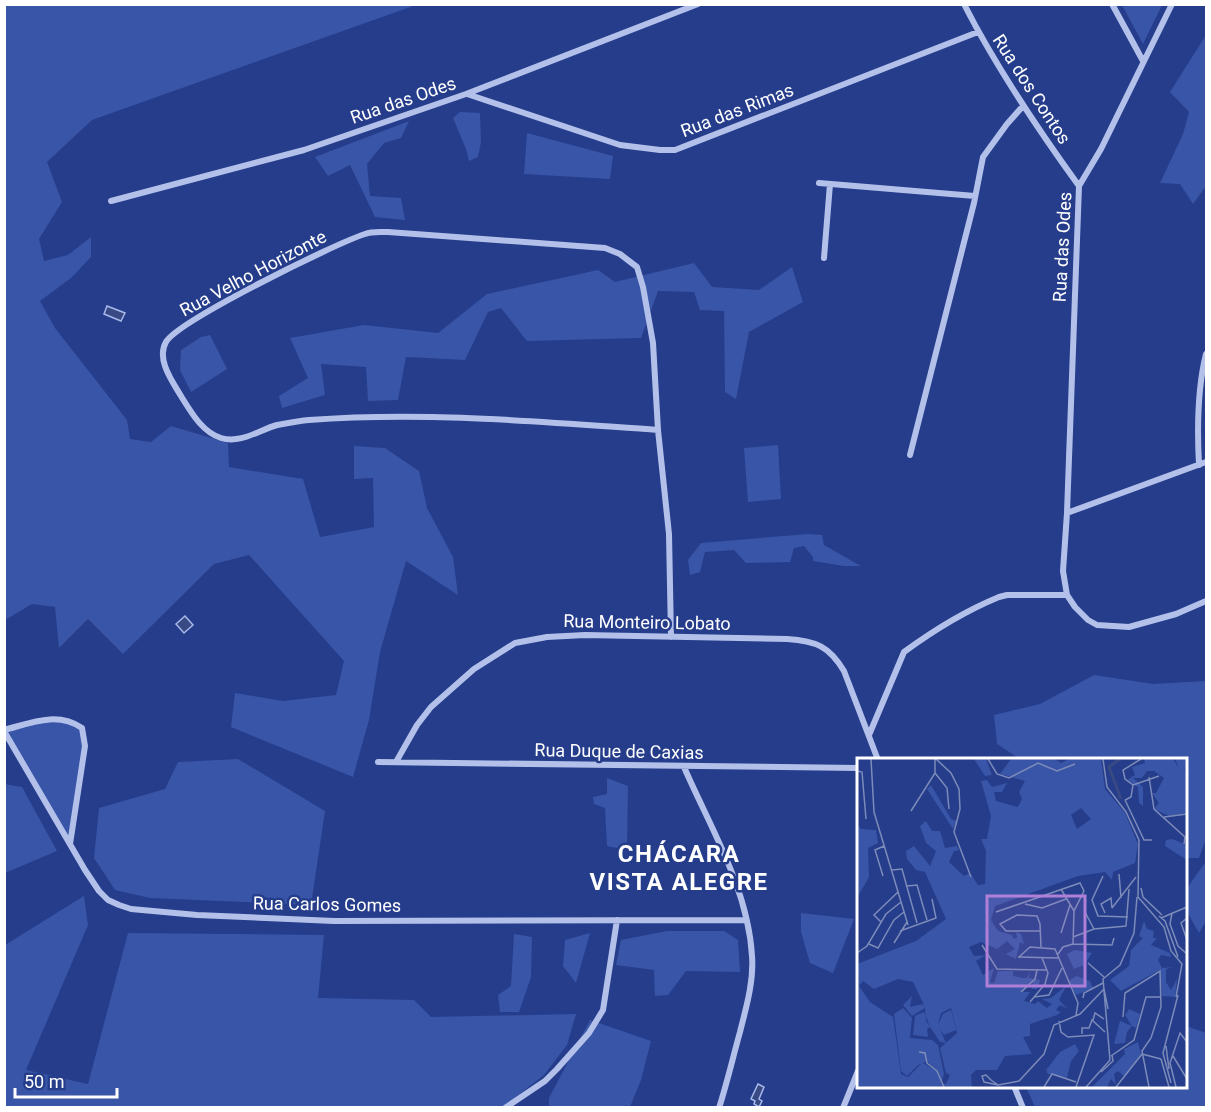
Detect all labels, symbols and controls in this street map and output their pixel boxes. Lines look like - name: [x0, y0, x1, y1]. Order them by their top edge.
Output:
- street label: Rua dos Contos: [989, 30, 1075, 148]
- street label: Rua das Odes: [347, 72, 459, 128]
- street label: Rua das Rimas: [678, 79, 796, 141]
- street label: Rua das Odes: [1049, 191, 1075, 303]
- street label: Rua Velho Horizonte: [176, 225, 330, 321]
- street label: Rua Monteiro Lobato: [563, 610, 731, 634]
- street label: Rua Duque de Caxias: [534, 739, 704, 763]
- inset map: [857, 758, 1187, 1088]
- district label: CHÁCARA VISTA ALEGRE: [589, 840, 769, 896]
- street label: Rua Carlos Gomes: [253, 892, 401, 916]
- scale bar: [15, 1061, 117, 1099]
- text: 50 m: [24, 1071, 64, 1092]

